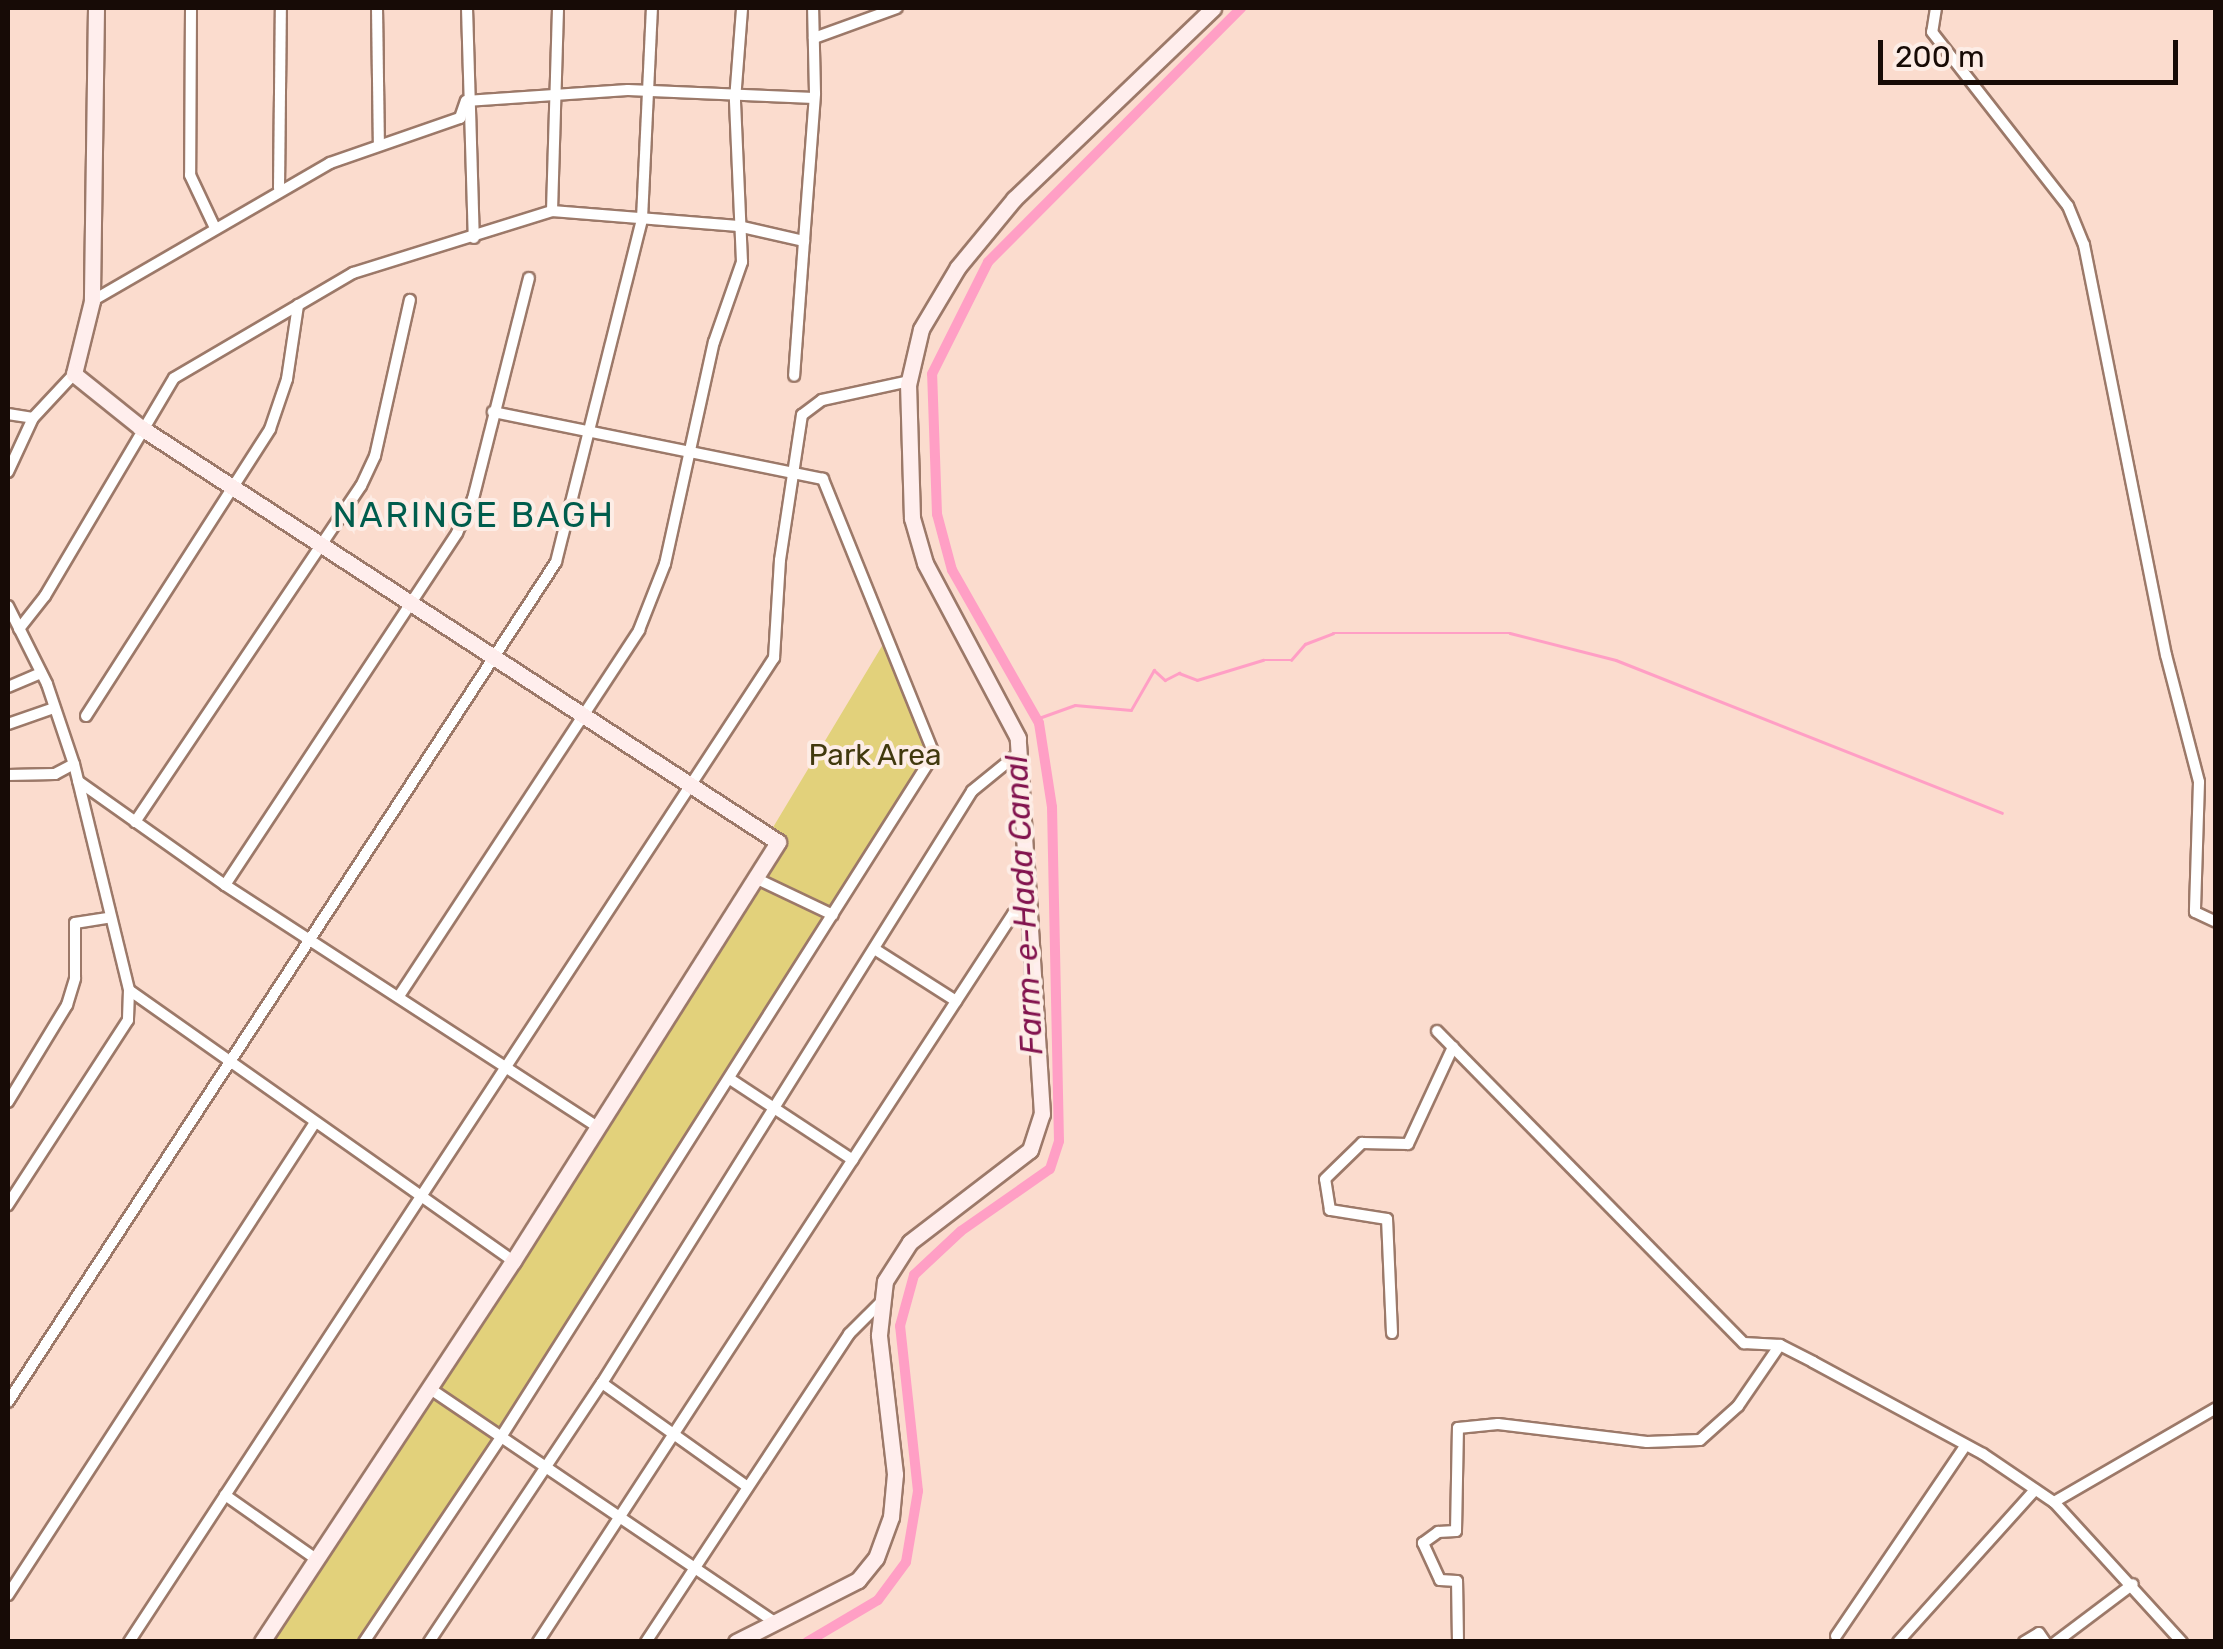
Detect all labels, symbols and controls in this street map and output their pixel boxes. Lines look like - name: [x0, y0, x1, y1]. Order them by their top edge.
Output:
- scale bar: [1883, 20, 2183, 82]
- text: 200 m: [1895, 39, 1985, 75]
- district label: NARINGE BAGH: [332, 494, 616, 536]
- park label: Park Area: [808, 737, 942, 773]
- water label: Farm-e-Hada Canal: [997, 754, 1051, 1056]

